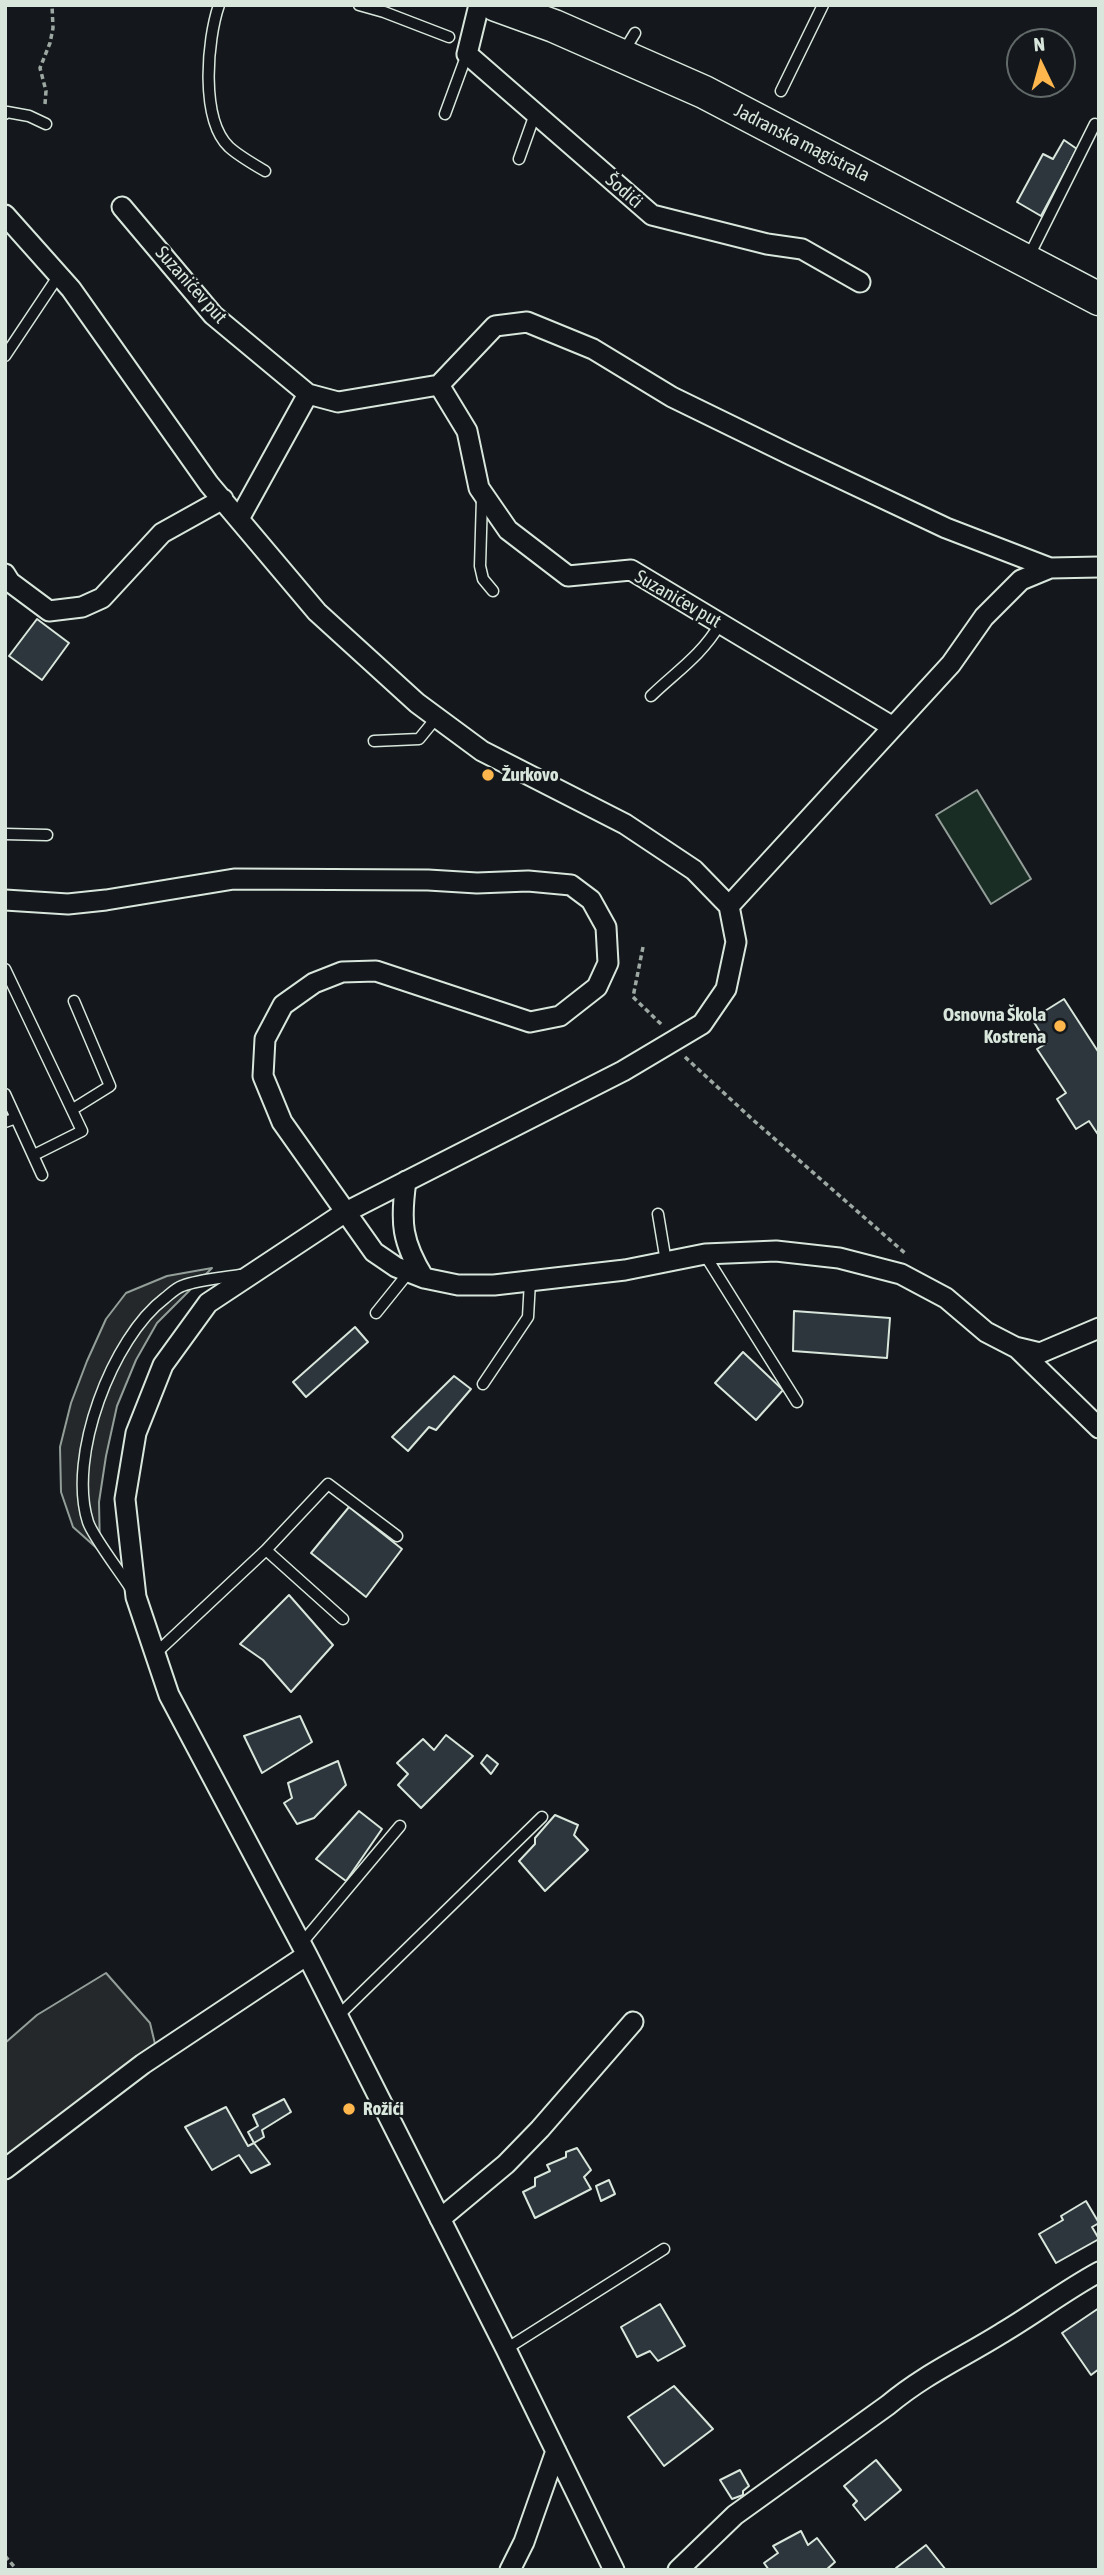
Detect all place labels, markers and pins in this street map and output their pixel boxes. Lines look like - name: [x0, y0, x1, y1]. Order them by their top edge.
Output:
- place label: Žurkovo: [502, 764, 559, 786]
- marker: Žurkovo: [480, 767, 496, 783]
- place label: Osnovna Škola Kostrena: [943, 1004, 1046, 1048]
- marker: Osnovna Škola Kostrena: [1052, 1018, 1068, 1034]
- place label: Rožići: [363, 2098, 404, 2120]
- marker: Rožići: [341, 2101, 357, 2117]

